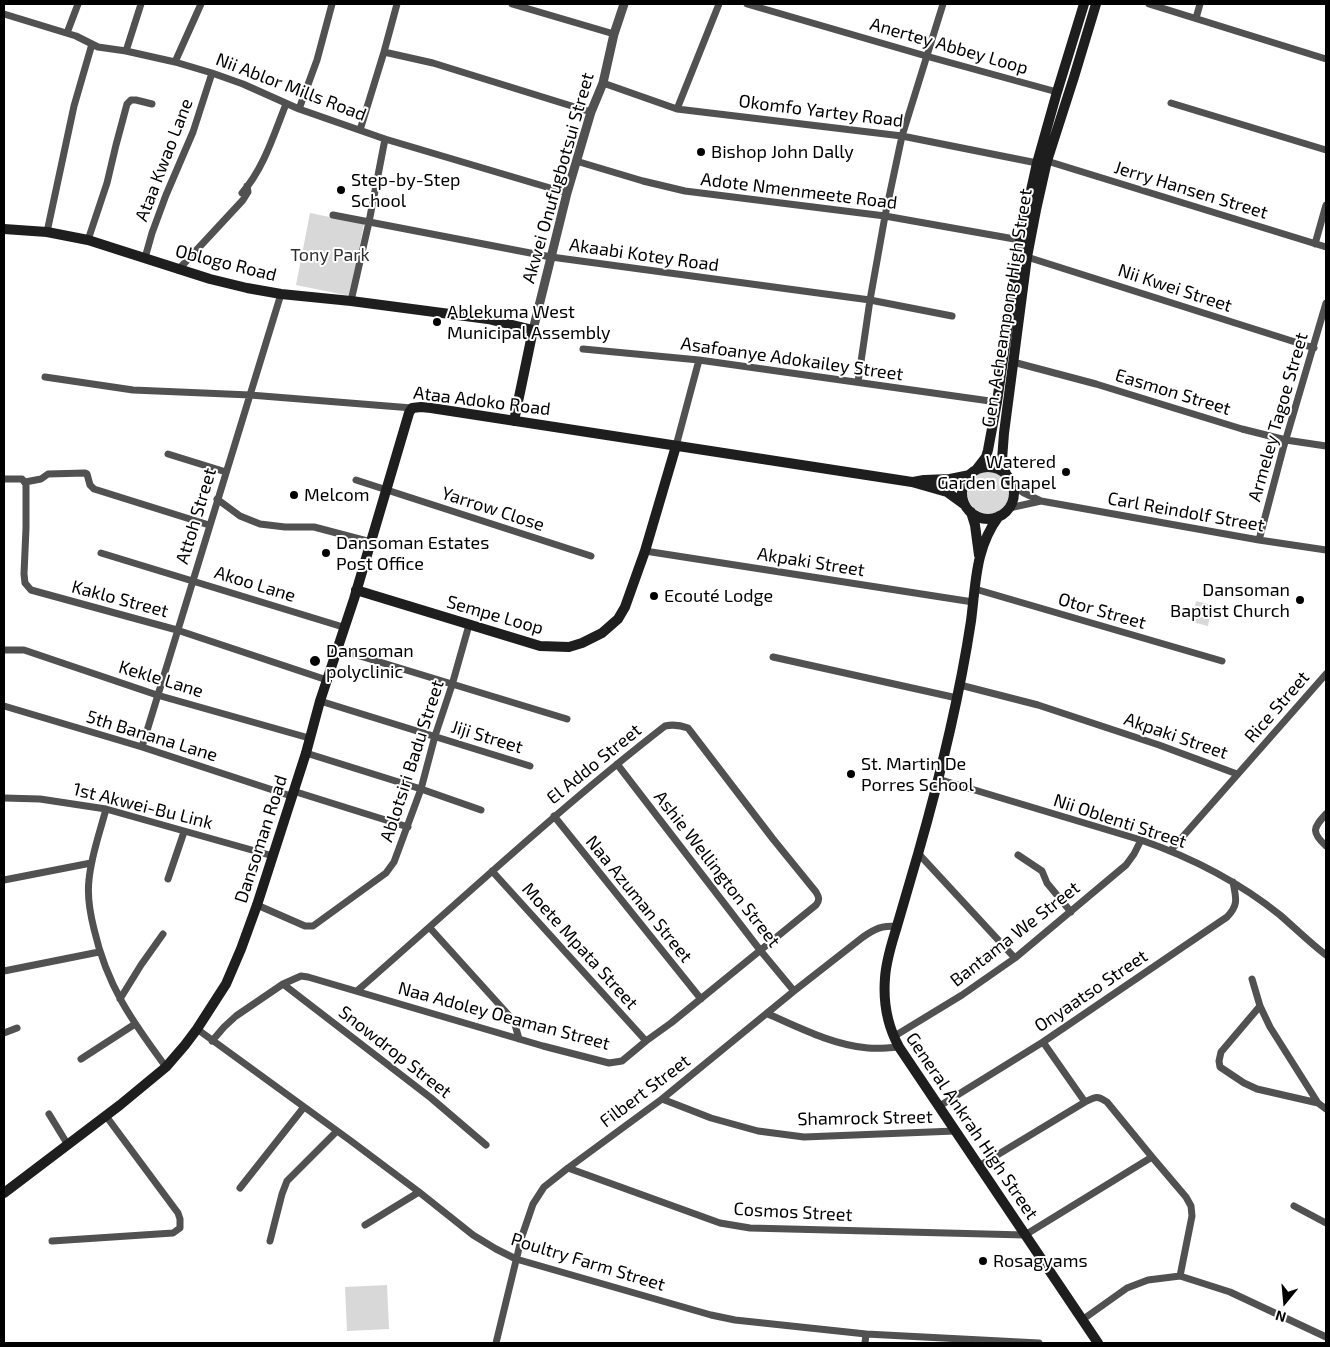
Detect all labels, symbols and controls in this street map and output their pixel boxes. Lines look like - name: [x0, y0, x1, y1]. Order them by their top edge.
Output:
- street label: Anertey Abbey Loop: [867, 13, 1031, 79]
- street label: Nii Ablor Mills Road: [213, 48, 369, 126]
- street label: Akwei Onufugbotsui Street: [518, 70, 598, 286]
- street label: Okomfo Yartey Road: [737, 90, 905, 132]
- street label: Ataa Kwao Lane: [131, 95, 197, 225]
- place label: Bishop John Dally: [711, 141, 854, 163]
- marker: Bishop John Dally: [695, 146, 707, 158]
- street label: Jerry Hansen Street: [1112, 156, 1270, 224]
- street label: Adote Nmenmeete Road: [699, 168, 899, 214]
- place label: Step-by-Step School: [351, 169, 461, 212]
- marker: Step-by-Step School: [335, 184, 347, 196]
- street label: Gen. Acheampong High Street: [977, 187, 1037, 429]
- street label: Akaabi Kotey Road: [568, 234, 720, 276]
- street label: Oblogo Road: [173, 240, 279, 286]
- park label: Tony Park: [290, 244, 370, 266]
- street label: Nii Kwei Street: [1115, 259, 1235, 317]
- place label: Ablekuma West Municipal Assembly: [447, 301, 611, 344]
- marker: Ablekuma West Municipal Assembly: [431, 316, 443, 328]
- street label: Armeley Tagoe Street: [1244, 330, 1312, 504]
- street label: Asafoanye Adokailey Street: [679, 333, 905, 385]
- street label: Easmon Street: [1113, 364, 1233, 420]
- street label: Ataa Adoko Road: [412, 382, 552, 420]
- place label: Watered Garden Chapel: [937, 451, 1056, 494]
- street label: Attoh Street: [171, 465, 221, 567]
- marker: Watered Garden Chapel: [1060, 466, 1072, 478]
- street label: Yarrow Close: [439, 482, 547, 536]
- place label: Melcom: [304, 484, 369, 506]
- street label: Carl Reindolf Street: [1106, 488, 1266, 536]
- marker: Melcom: [288, 489, 300, 501]
- place label: Dansoman Estates Post Office: [336, 532, 489, 574]
- street label: Akpaki Street: [756, 543, 866, 581]
- marker: Dansoman Estates Post Office: [320, 547, 332, 559]
- street label: Akoo Lane: [212, 561, 298, 607]
- street label: Kaklo Street: [69, 576, 171, 622]
- place label: Dansoman Baptist Church: [1170, 579, 1290, 622]
- place label: Ecouté Lodge: [664, 585, 773, 607]
- street label: Otor Street: [1056, 588, 1148, 634]
- marker: Ecouté Lodge: [648, 590, 660, 602]
- street label: Sempe Loop: [444, 591, 546, 639]
- marker: Dansoman Baptist Church: [1294, 594, 1306, 606]
- place label: Dansoman polyclinic: [326, 640, 414, 682]
- marker: Dansoman polyclinic: [308, 654, 322, 668]
- street label: Kekle Lane: [116, 656, 206, 702]
- street label: Rice Street: [1240, 667, 1314, 747]
- street label: Ablotsiri Badu Street: [376, 677, 448, 845]
- street label: 5th Banana Lane: [84, 706, 220, 766]
- street label: Akpaki Street: [1121, 708, 1231, 764]
- street label: Jiji Street: [449, 716, 525, 758]
- street label: El Addo Street: [542, 719, 646, 809]
- place label: St. Martin De Porres School: [861, 753, 974, 796]
- marker: St. Martin De Porres School: [845, 768, 857, 780]
- street label: Dansoman Road: [230, 772, 292, 906]
- street label: 1st Akwei-Bu Link: [71, 778, 215, 834]
- street label: Ashie Wellington Street: [649, 786, 785, 952]
- street label: Nii Oblenti Street: [1051, 789, 1189, 853]
- street label: Naa Azuman Street: [581, 831, 697, 967]
- street label: Bantama We Street: [946, 877, 1084, 991]
- street label: Moete Mpata Street: [517, 878, 643, 1014]
- street label: Onyaatso Street: [1030, 945, 1152, 1037]
- street label: Naa Adoley Oeaman Street: [396, 977, 612, 1055]
- street label: Snowdrop Street: [334, 1001, 456, 1103]
- street label: General Ankrah High Street: [901, 1028, 1043, 1224]
- street label: Filbert Street: [596, 1050, 694, 1132]
- street label: Shamrock Street: [797, 1106, 933, 1130]
- street label: Cosmos Street: [733, 1198, 853, 1226]
- street label: Poultry Farm Street: [508, 1228, 668, 1296]
- place label: Rosagyams: [993, 1250, 1088, 1272]
- marker: Rosagyams: [977, 1255, 989, 1267]
- north arrow: [1260, 1277, 1310, 1327]
- text: N: [1273, 1307, 1288, 1326]

